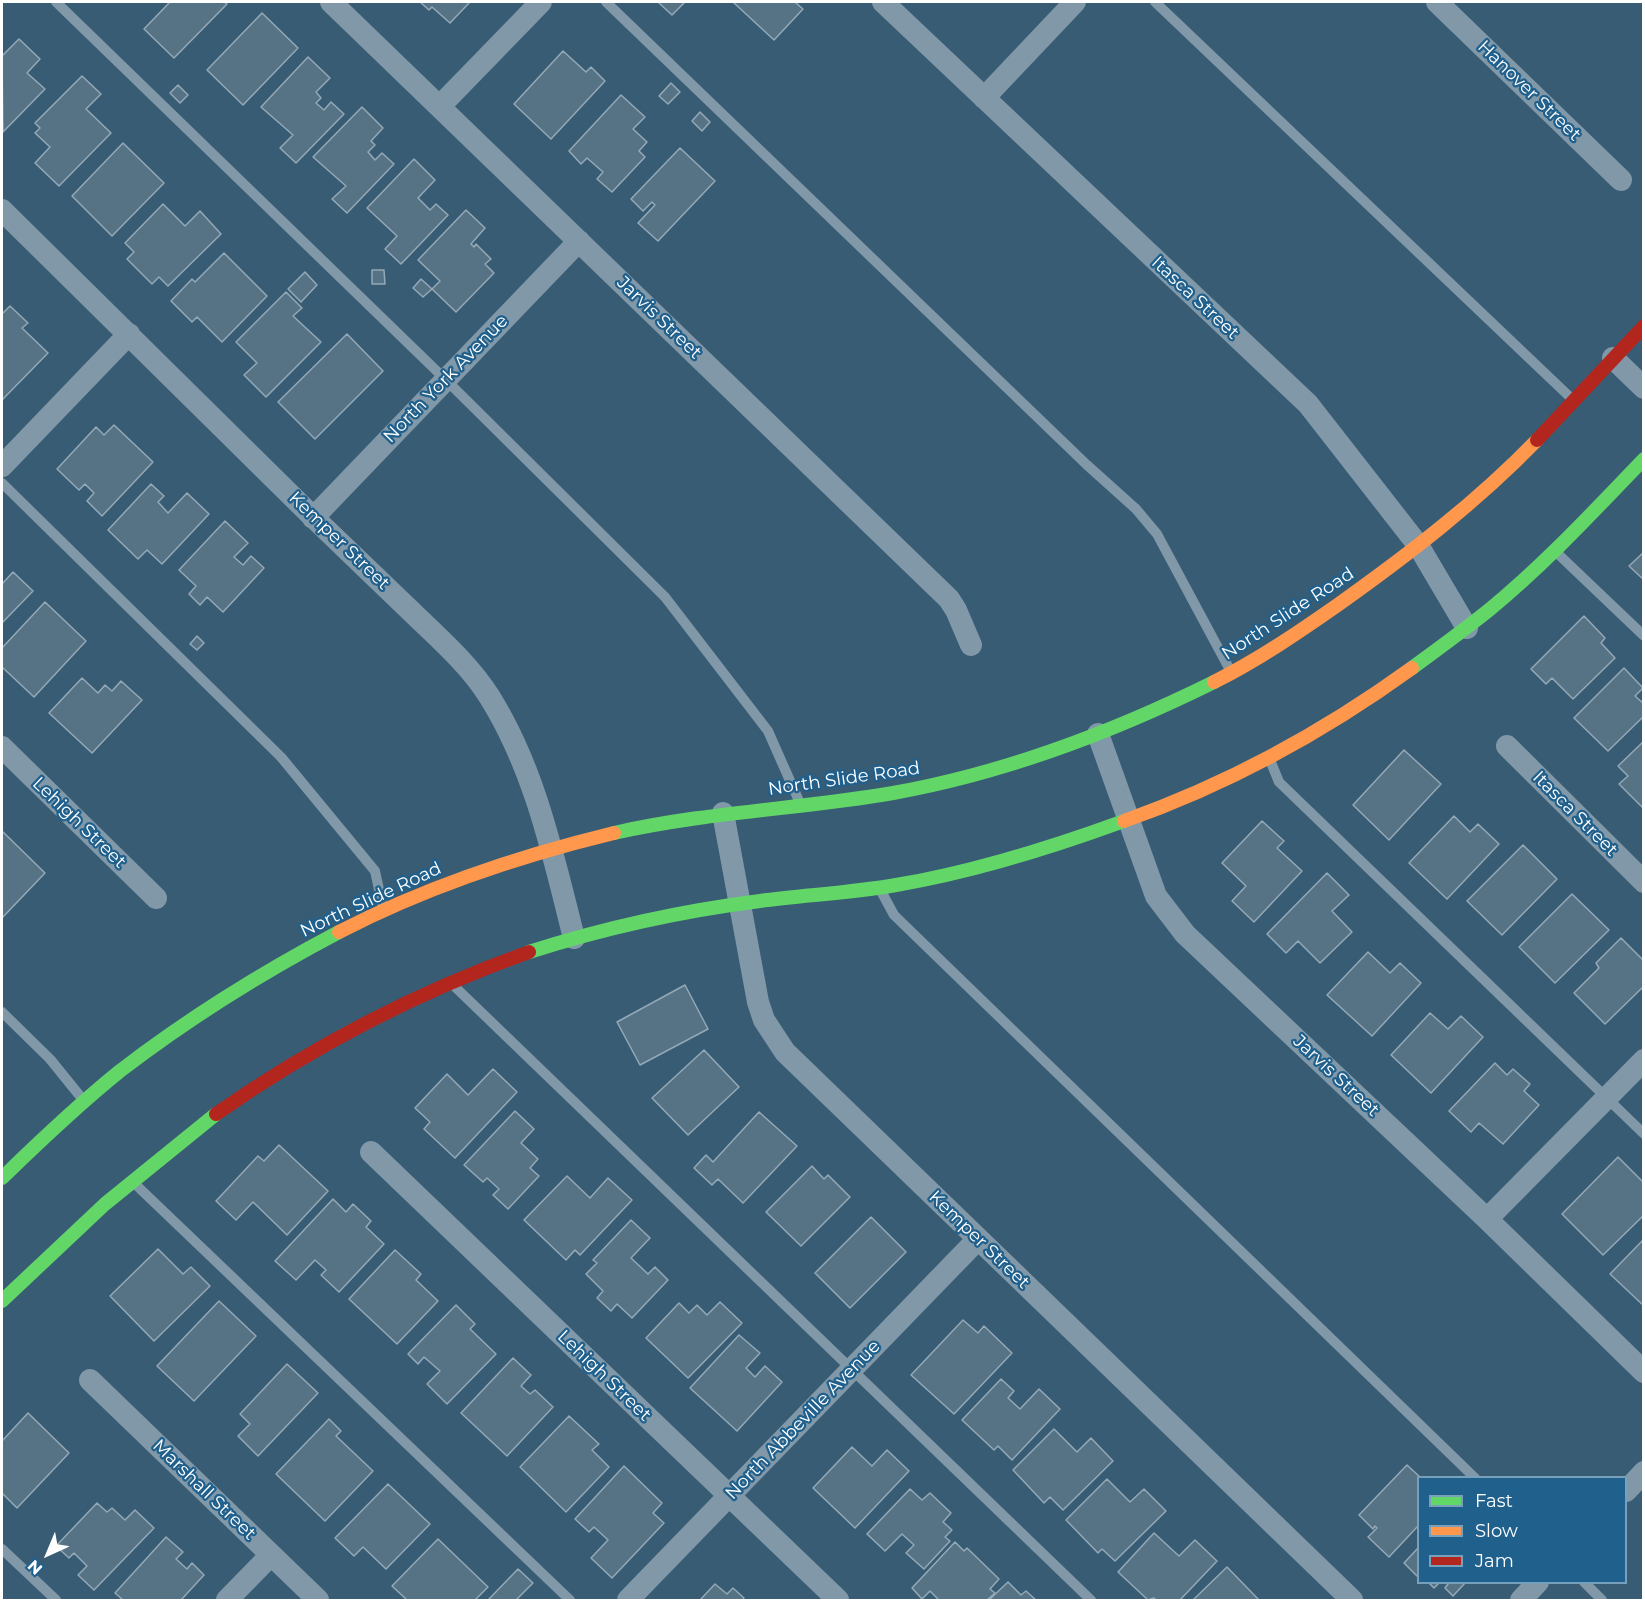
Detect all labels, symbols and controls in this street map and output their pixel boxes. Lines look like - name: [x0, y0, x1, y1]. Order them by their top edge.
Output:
- street label: Hanover Street: [1473, 36, 1585, 146]
- street label: Itasca Street: [1147, 252, 1243, 344]
- street label: Jarvis Street: [612, 272, 706, 364]
- street label: North York Avenue: [379, 310, 513, 448]
- street label: Kemper Street: [284, 487, 394, 595]
- street label: North Slide Road: [1218, 563, 1358, 665]
- street label: North Slide Road: [767, 758, 921, 800]
- street label: Itasca Street: [1528, 767, 1622, 861]
- street label: Lehigh Street: [28, 773, 130, 873]
- street label: North Slide Road: [297, 858, 445, 942]
- street label: Jarvis Street: [1289, 1031, 1383, 1121]
- street label: Kemper Street: [924, 1186, 1034, 1294]
- street label: Lehigh Street: [553, 1326, 655, 1426]
- street label: North Abbeville Avenue: [721, 1336, 885, 1504]
- street label: Marshall Street: [148, 1435, 260, 1545]
- legend: [1417, 1476, 1627, 1584]
- text: Fast: [1475, 1490, 1513, 1512]
- text: Slow: [1475, 1520, 1518, 1542]
- north arrow: [18, 1524, 78, 1584]
- text: Jam: [1475, 1550, 1514, 1572]
- text: N: [24, 1556, 46, 1579]

